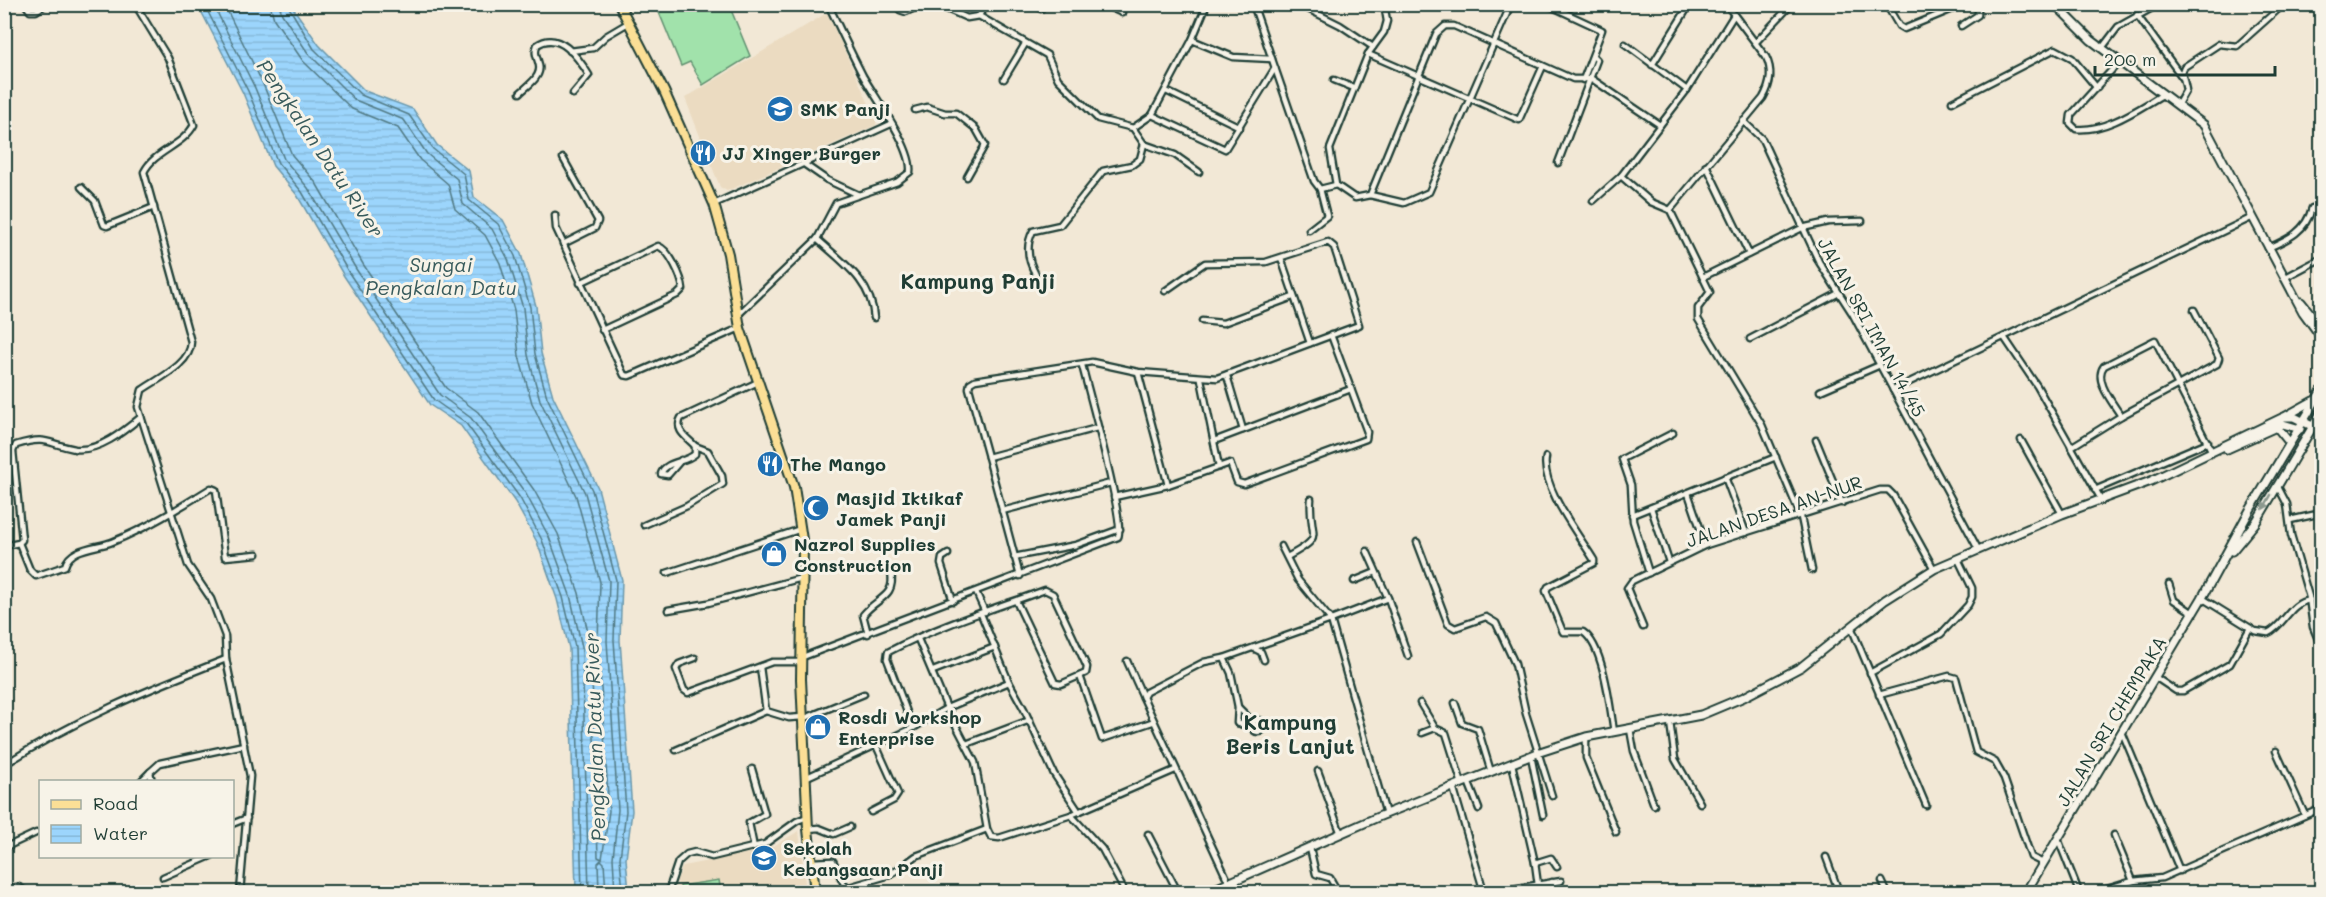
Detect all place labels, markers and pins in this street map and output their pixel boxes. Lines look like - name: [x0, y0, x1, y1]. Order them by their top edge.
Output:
- school or university icon: SMK Panji: [765, 94, 795, 124]
- place label: SMK Panji: [800, 97, 891, 121]
- restaurant icon: JJ Xinger Burger: [688, 138, 718, 168]
- place label: JJ Xinger Burger: [722, 141, 881, 165]
- restaurant icon: The Mango: [755, 449, 785, 479]
- place label: The Mango: [790, 452, 886, 476]
- place label: Masjid Iktikaf Jamek Panji: [836, 486, 963, 531]
- mosque icon: Masjid Iktikaf Jamek Panji: [801, 493, 831, 523]
- place label: Nazrol Supplies Construction: [794, 532, 936, 577]
- shop icon: Nazrol Supplies Construction: [759, 539, 789, 569]
- place label: Rosdi Workshop Enterprise: [838, 705, 982, 750]
- shop icon: Rosdi Workshop Enterprise: [803, 712, 833, 742]
- place label: Sekolah Kebangsaan Panji: [783, 836, 944, 881]
- school or university icon: Sekolah Kebangsaan Panji: [749, 843, 779, 873]

